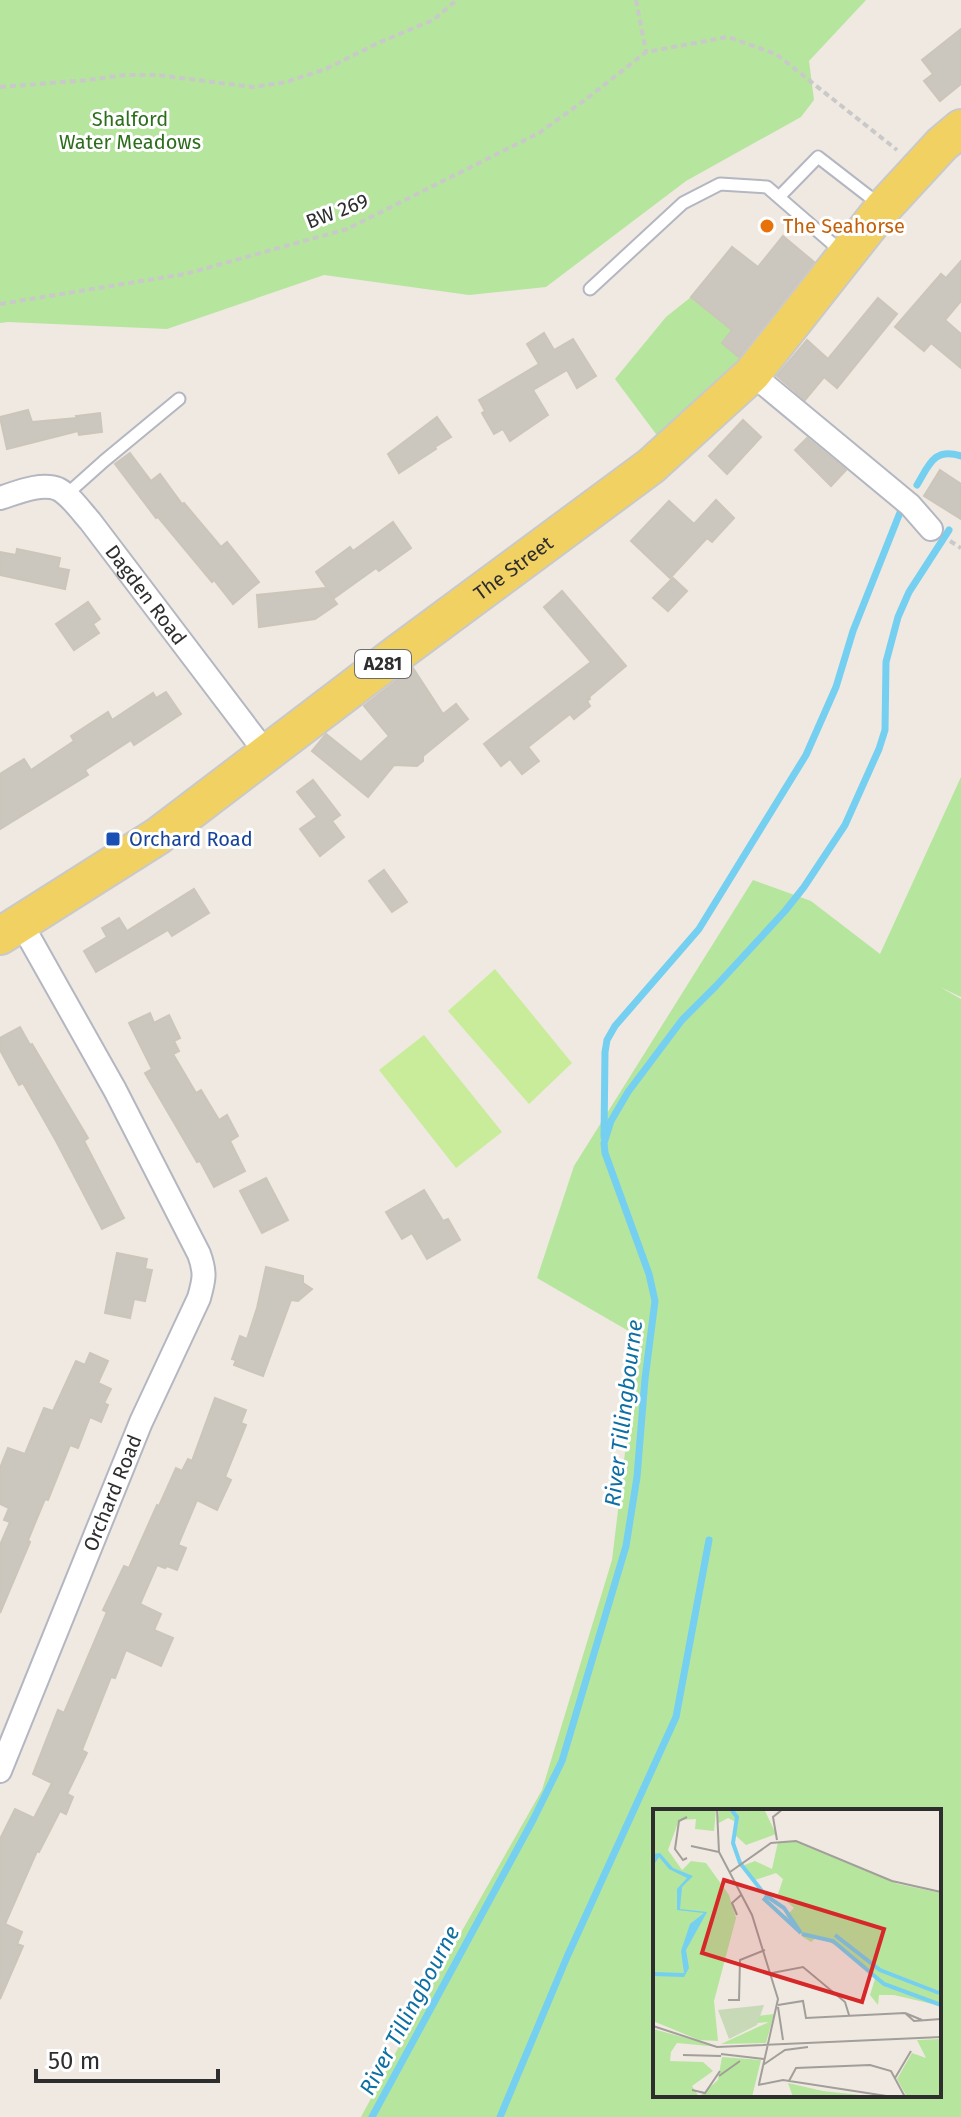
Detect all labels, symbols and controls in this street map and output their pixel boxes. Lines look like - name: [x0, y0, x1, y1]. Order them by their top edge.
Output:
- park label: Shalford Water Meadows: [59, 107, 201, 154]
- street label: BW 269: [303, 188, 371, 234]
- place label: The Seahorse: [783, 214, 905, 238]
- marker: The Seahorse: [758, 217, 776, 235]
- street label: The Street: [469, 530, 558, 605]
- street label: Dagden Road: [100, 540, 192, 650]
- road number: A281: [355, 650, 411, 678]
- place label: Orchard Road: [129, 827, 253, 851]
- marker: Orchard Road: [104, 830, 122, 848]
- water label: River Tillingbourne: [599, 1318, 648, 1508]
- street label: Orchard Road: [78, 1431, 147, 1555]
- inset map: [653, 1809, 941, 2097]
- water label: River Tillingbourne: [353, 1921, 465, 2099]
- scale bar: [36, 2033, 218, 2083]
- text: 50 m: [48, 2047, 100, 2075]

